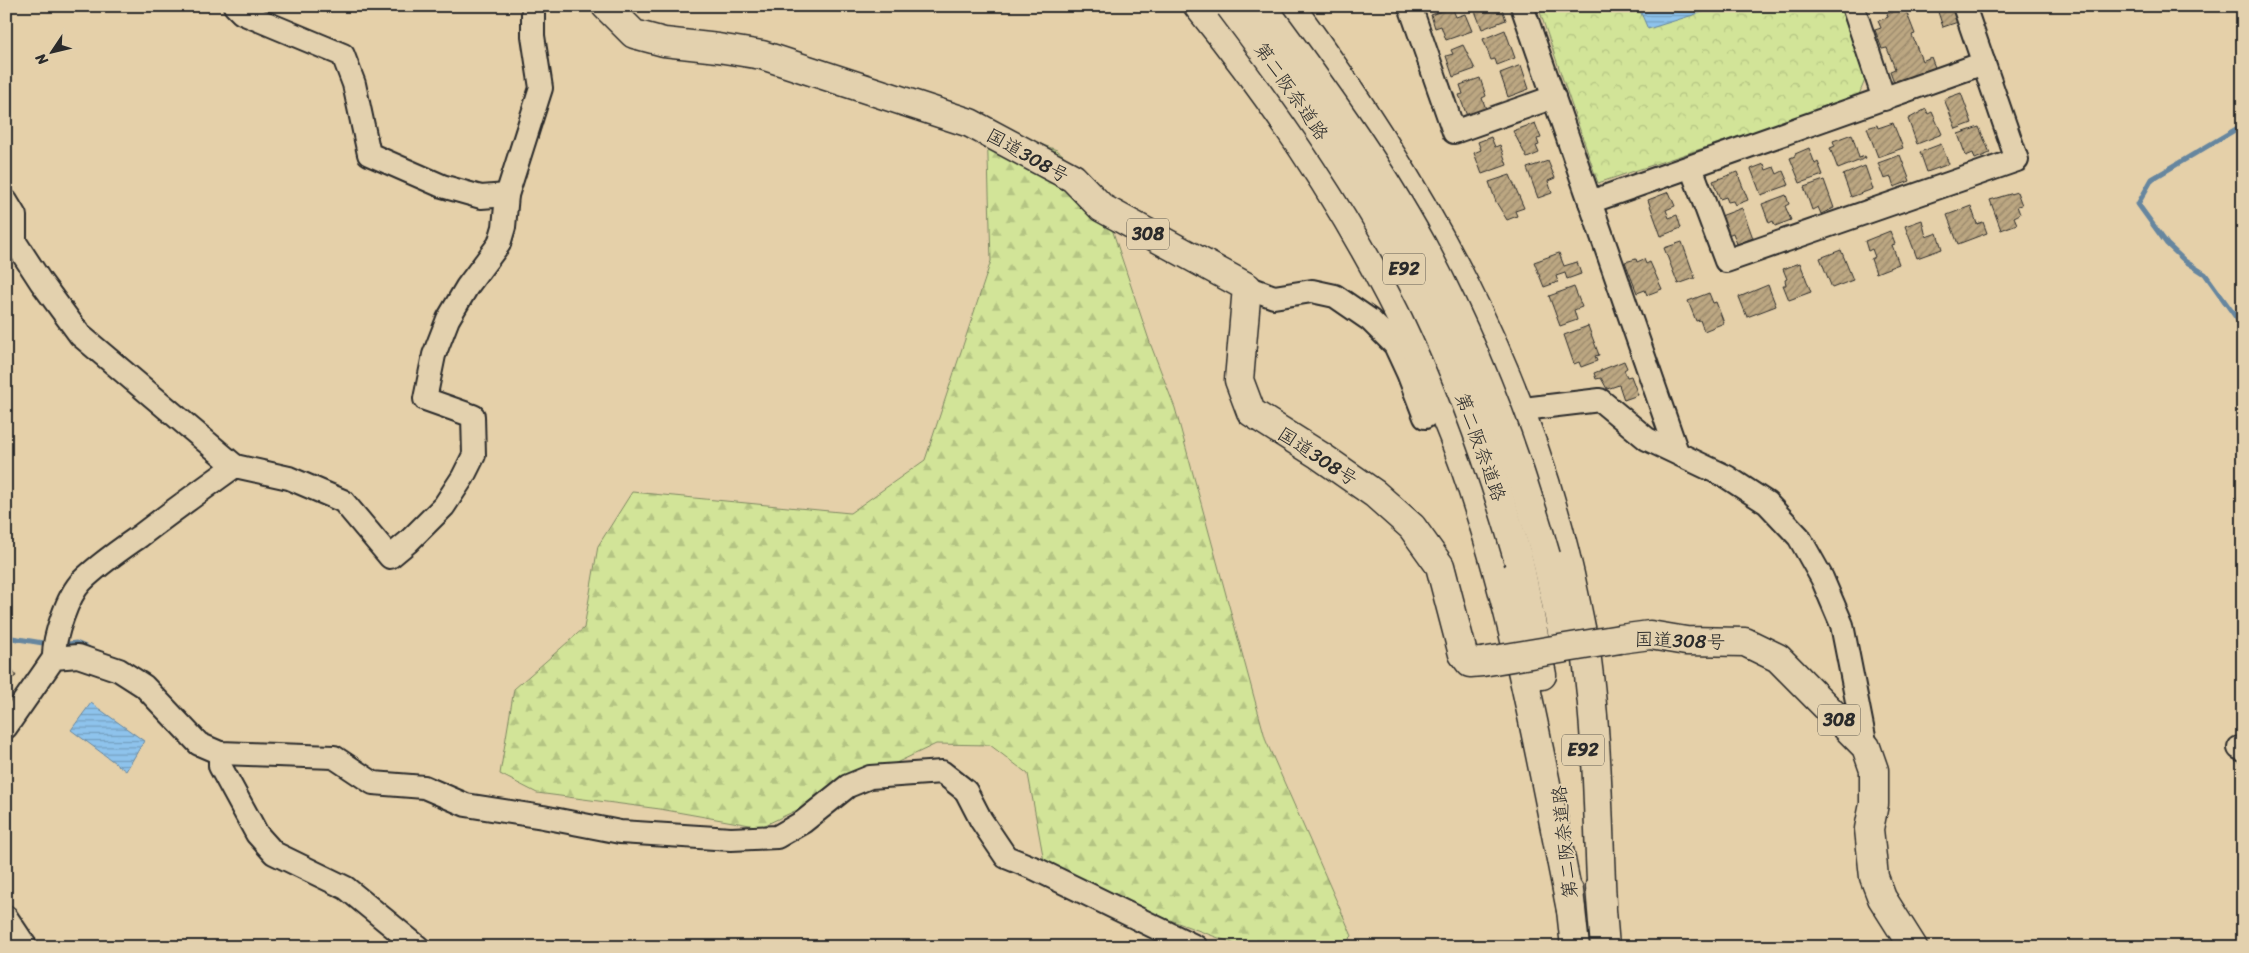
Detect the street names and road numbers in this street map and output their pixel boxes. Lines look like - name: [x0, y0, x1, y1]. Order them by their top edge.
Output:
- street label: 第二阪奈道路: [1245, 35, 1338, 147]
- street label: 国道308号: [980, 119, 1076, 192]
- road number: 308: [1127, 218, 1169, 250]
- road number: E92: [1383, 253, 1425, 284]
- street label: 第二阪奈道路: [1446, 388, 1516, 506]
- street label: 国道308号: [1271, 418, 1365, 495]
- street label: 国道308号: [1634, 622, 1726, 659]
- road number: 308: [1818, 704, 1860, 736]
- road number: E92: [1562, 734, 1604, 766]
- street label: 第二阪奈道路: [1542, 784, 1587, 900]

